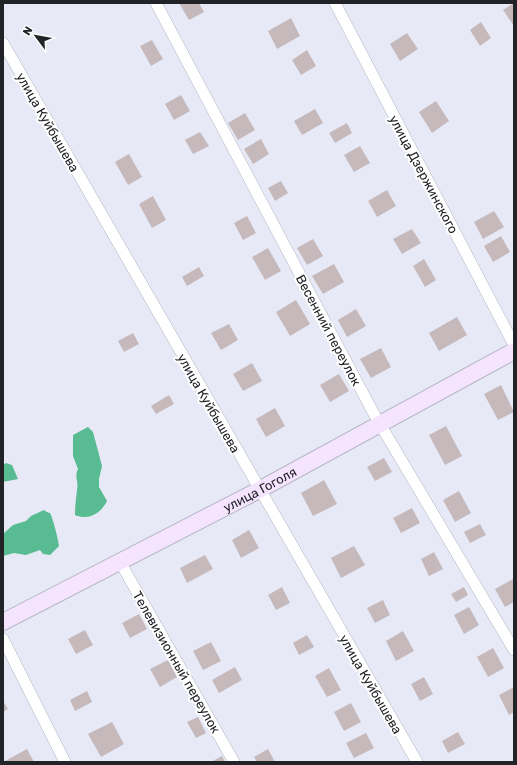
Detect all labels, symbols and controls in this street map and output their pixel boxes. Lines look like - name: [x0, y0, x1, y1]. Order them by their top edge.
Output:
- north arrow: [16, 16, 56, 56]
- text: N: [20, 24, 36, 38]
- street label: улица Куйбышева: [13, 70, 82, 175]
- street label: улица Дзержинского: [386, 112, 461, 236]
- street label: Весенний переулок: [293, 272, 364, 388]
- street label: улица Куйбышева: [174, 351, 243, 456]
- street label: улица Гоголя: [221, 464, 299, 515]
- street label: Телевизионный переулок: [130, 589, 223, 736]
- street label: улица Куйбышева: [336, 632, 405, 737]

